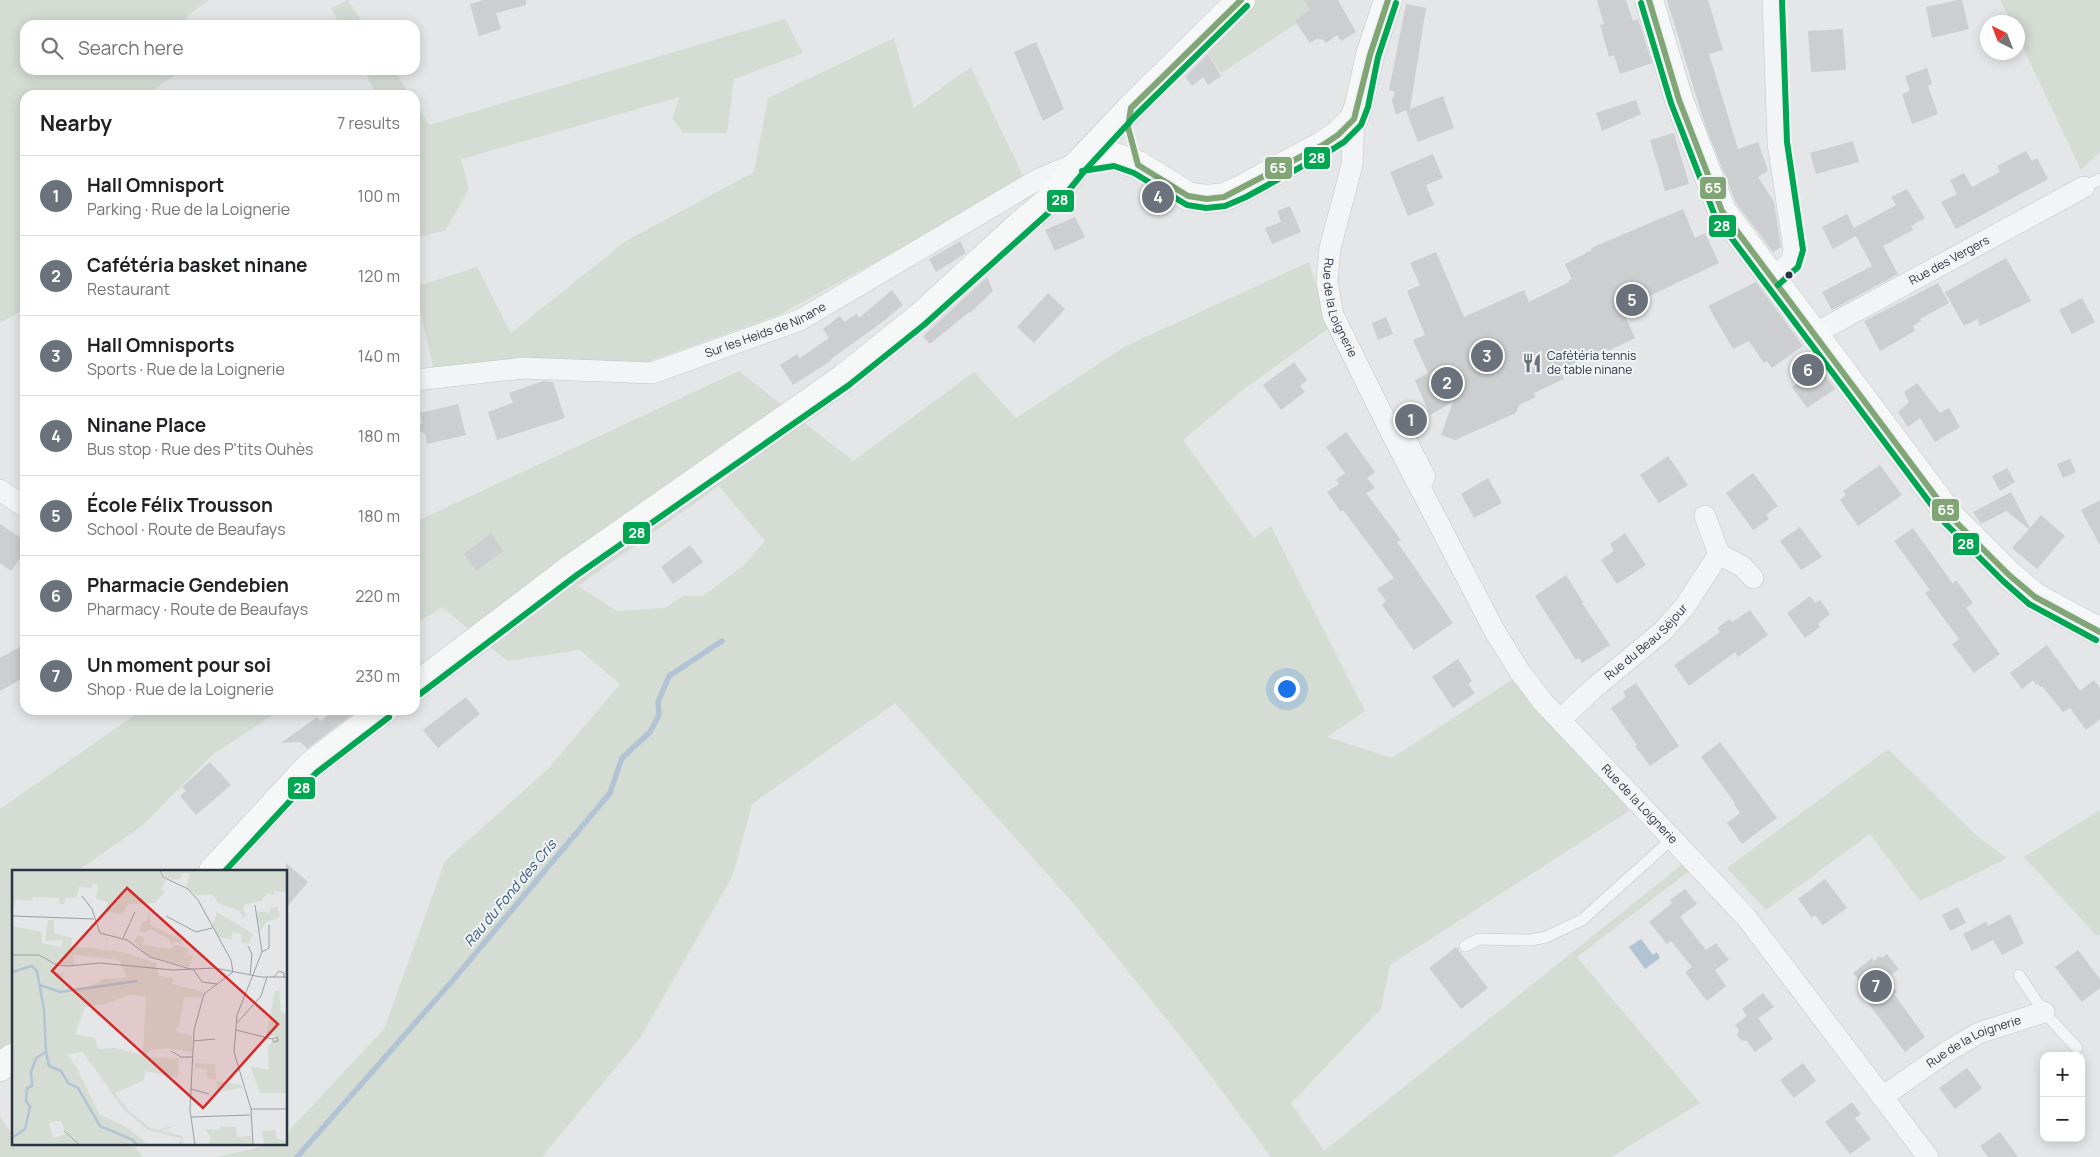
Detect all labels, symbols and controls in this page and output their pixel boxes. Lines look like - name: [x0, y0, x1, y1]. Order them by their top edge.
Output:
- north arrow: [1980, 15, 2025, 60]
- search box: [20, 20, 420, 75]
- icon: search: [38, 34, 66, 62]
- text: Search here: [78, 35, 184, 61]
- text: Nearby: [40, 109, 112, 137]
- text: 7 results: [337, 112, 400, 134]
- line badge: 28: [1303, 146, 1331, 170]
- text: 28: [1309, 148, 1325, 167]
- line badge: 65: [1264, 156, 1293, 180]
- text: 65: [1270, 158, 1286, 177]
- text: Hall Omnisport: [87, 172, 224, 198]
- line badge: 65: [1699, 176, 1727, 200]
- pin: 4: [1142, 178, 1174, 216]
- text: 65: [1705, 178, 1721, 197]
- text: 1: [52, 185, 60, 207]
- text: 100 m: [357, 185, 400, 207]
- line badge: 28: [1046, 189, 1075, 213]
- text: 28: [1052, 190, 1068, 209]
- text: Parking · Rue de la Loignerie: [87, 198, 290, 220]
- line badge: 28: [1708, 214, 1737, 238]
- text: 28: [1714, 216, 1730, 235]
- street label: Rue des Vergers: [1906, 231, 1992, 289]
- text: Cafétéria basket ninane: [87, 252, 308, 278]
- street label: Rue de la Loignerie: [1319, 257, 1362, 360]
- text: 2: [51, 265, 61, 287]
- text: 120 m: [358, 265, 400, 287]
- unlabelled marker: [1784, 270, 1794, 280]
- text: Restaurant: [87, 278, 170, 300]
- pin: 5: [1616, 281, 1648, 319]
- street label: Sur les Heids de Ninane: [702, 298, 829, 361]
- text: Hall Omnisports: [87, 332, 234, 358]
- pin: 3: [1471, 337, 1503, 375]
- text: 3: [51, 345, 61, 367]
- text: 140 m: [358, 345, 400, 367]
- place label: Cafétéria tennis de table ninane: [1547, 347, 1636, 378]
- pin: 6: [1792, 351, 1824, 389]
- restaurant icon: Cafétéria tennis de table ninane: [1521, 352, 1543, 374]
- text: Sports · Rue de la Loignerie: [87, 358, 285, 380]
- pin: 2: [1431, 364, 1463, 402]
- pin: 1: [1395, 401, 1427, 439]
- text: Ninane Place: [87, 412, 206, 438]
- text: 4: [51, 425, 61, 447]
- text: 180 m: [358, 425, 400, 447]
- text: Bus stop · Rue des P'tits Ouhès: [87, 438, 314, 460]
- text: École Félix Trousson: [87, 492, 273, 518]
- line badge: 65: [1931, 498, 1960, 522]
- text: 65: [1938, 500, 1954, 519]
- text: 5: [51, 505, 61, 527]
- text: 180 m: [358, 505, 400, 527]
- text: School · Route de Beaufays: [87, 518, 286, 540]
- line badge: 28: [622, 521, 651, 545]
- text: 28: [629, 523, 645, 542]
- line badge: 28: [1952, 532, 1980, 556]
- text: 28: [1958, 534, 1974, 553]
- text: Pharmacie Gendebien: [87, 572, 289, 598]
- text: 6: [51, 585, 61, 607]
- text: 220 m: [355, 585, 400, 607]
- text: Pharmacy · Route de Beaufays: [87, 598, 308, 620]
- street label: Rue du Beau Séjour: [1601, 599, 1692, 684]
- text: Un moment pour soi: [87, 652, 271, 678]
- text: 7: [52, 665, 60, 687]
- text: 230 m: [356, 665, 400, 687]
- your location: [1274, 676, 1300, 702]
- text: Shop · Rue de la Loignerie: [87, 678, 274, 700]
- street label: Rue de la Loignerie: [1598, 760, 1682, 847]
- line badge: 28: [287, 776, 316, 800]
- text: 28: [294, 778, 310, 797]
- water label: Rau du Fond des Cris: [459, 834, 561, 950]
- inset map: [12, 870, 288, 1144]
- pin: 7: [1860, 967, 1892, 1005]
- street label: Rue de la Loignerie: [1923, 1011, 2023, 1072]
- map controls: [2040, 1052, 2085, 1142]
- button: +: [2040, 1052, 2085, 1097]
- button: −: [2040, 1097, 2085, 1142]

